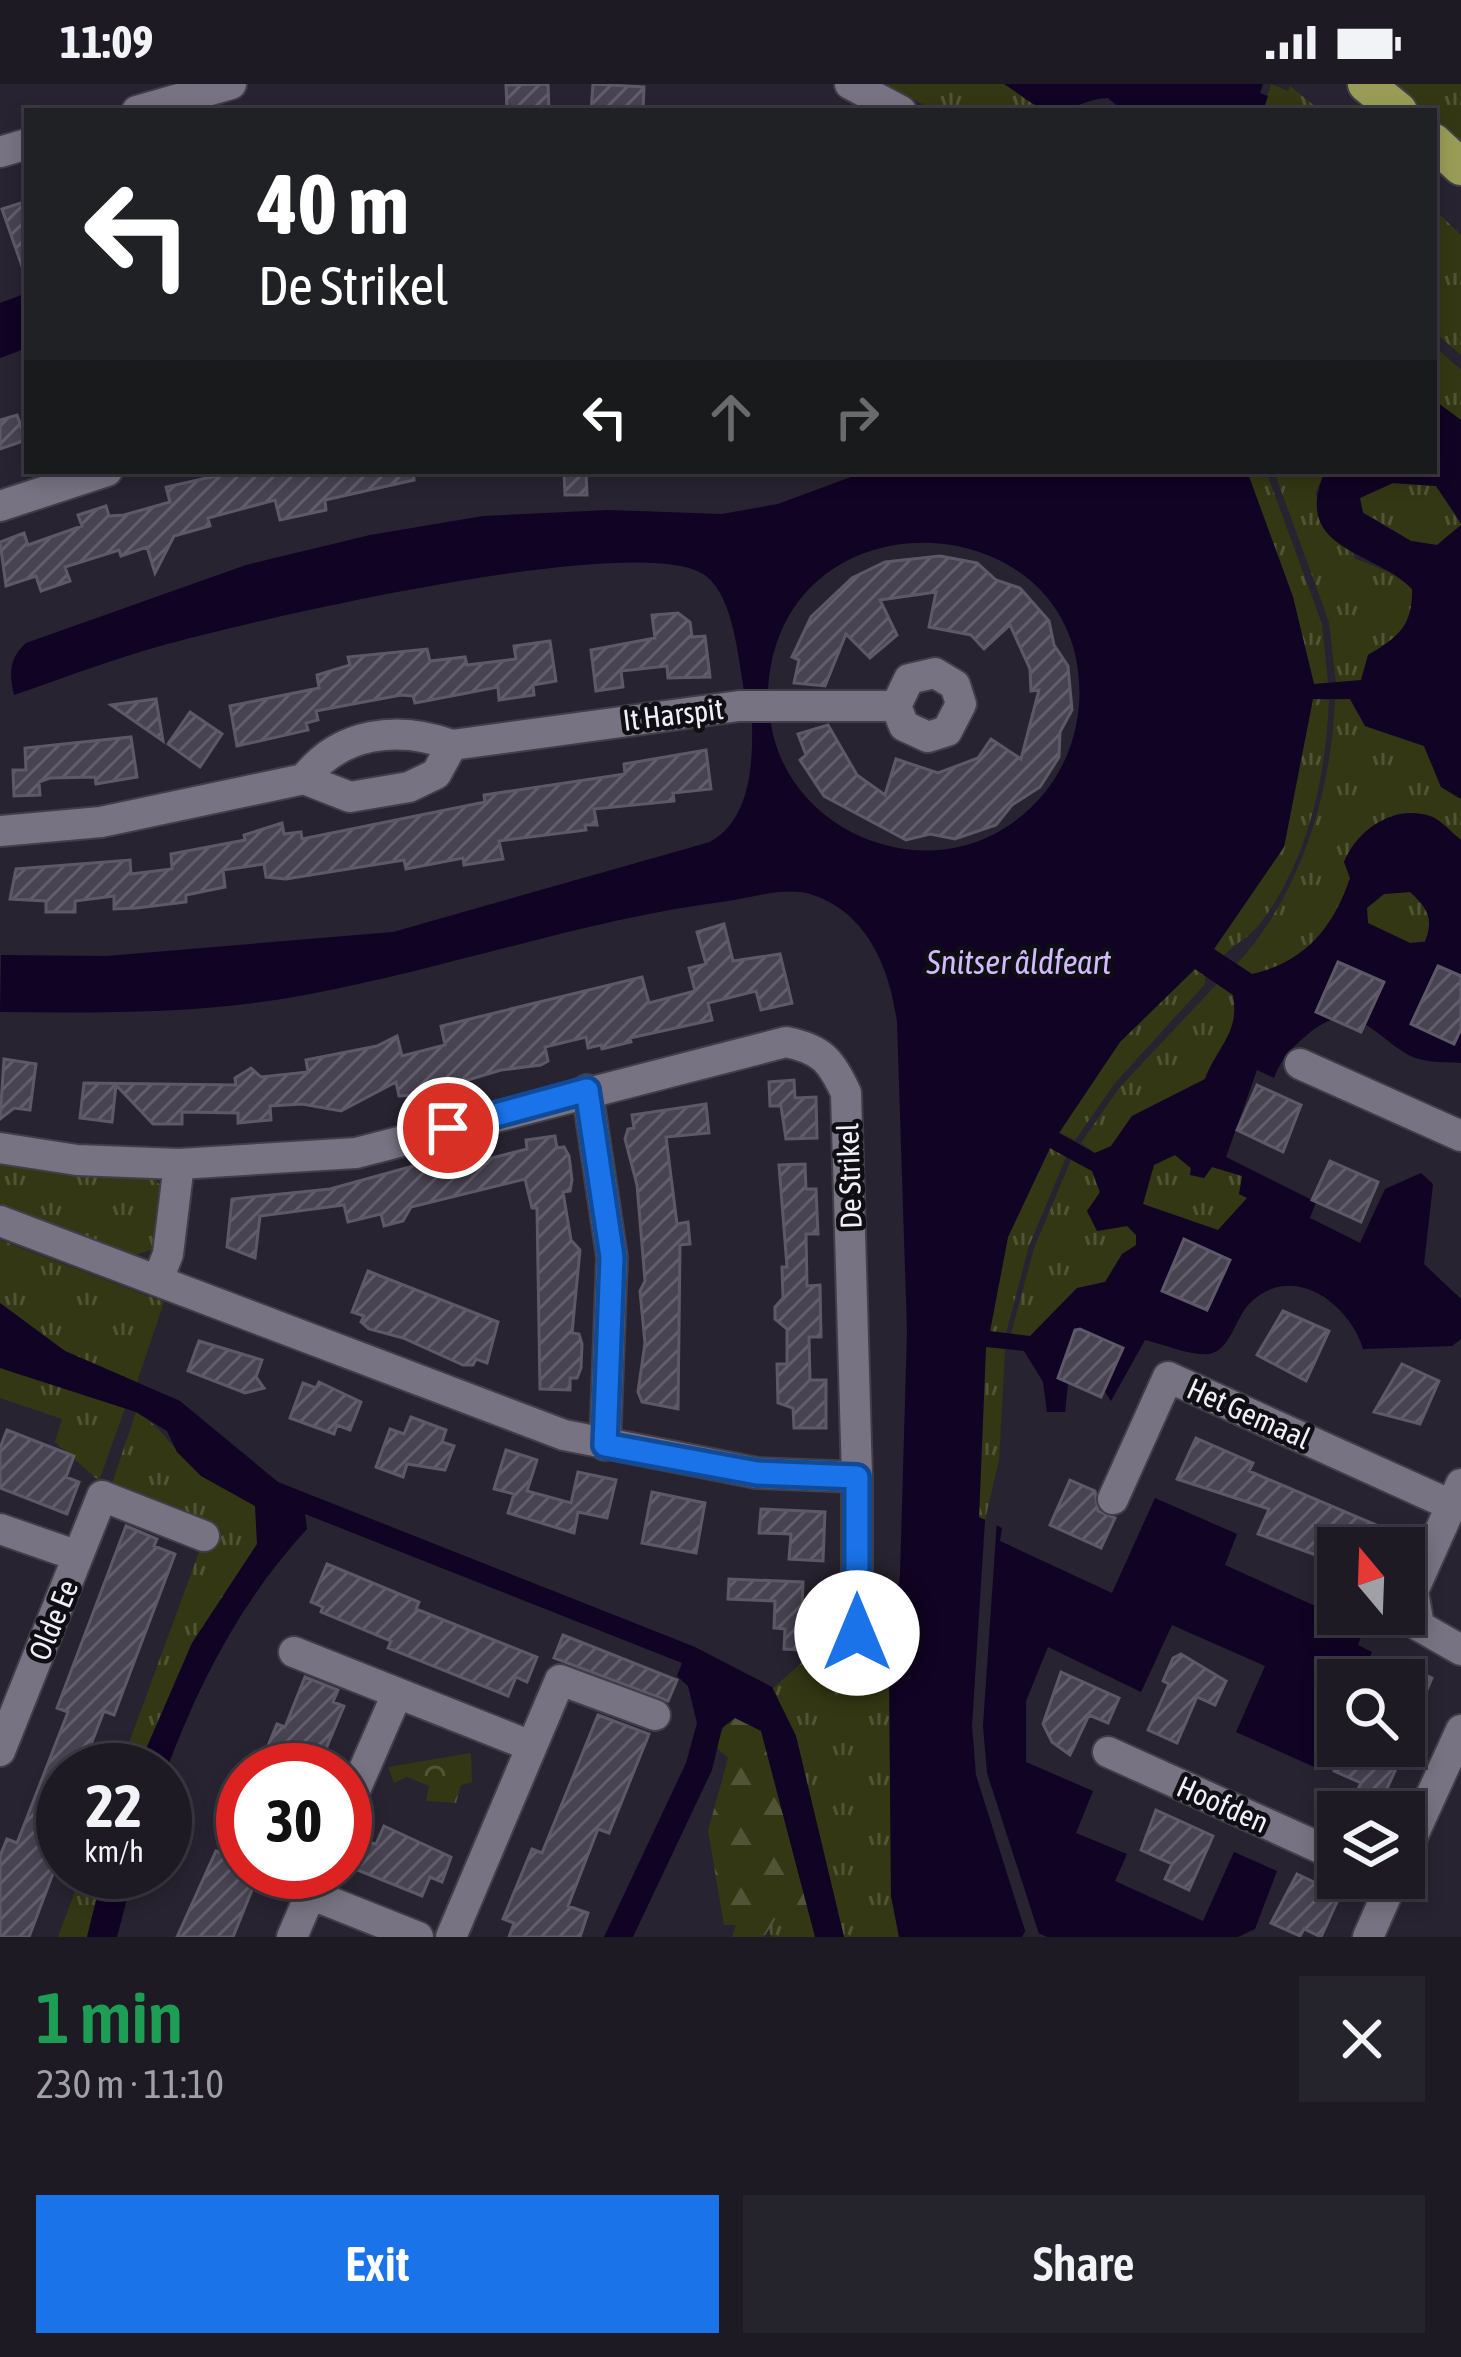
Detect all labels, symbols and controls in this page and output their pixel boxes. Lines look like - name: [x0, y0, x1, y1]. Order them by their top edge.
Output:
- text: 11:09: [60, 16, 154, 68]
- icon: left: [60, 156, 216, 312]
- text: 40 m: [258, 156, 409, 252]
- text: De Strikel: [258, 255, 448, 316]
- icon: left: [572, 384, 638, 450]
- icon: ahead: [698, 384, 764, 450]
- icon: right: [824, 384, 890, 450]
- street label: It Harspit: [621, 691, 725, 737]
- water label: Snitser âldfeart: [926, 943, 1112, 981]
- pin: [397, 1077, 499, 1179]
- icon: arrive: [415, 1095, 481, 1161]
- street label: De Strikel: [830, 1123, 868, 1229]
- street label: Het Gemaal: [1182, 1371, 1316, 1455]
- north arrow: [1317, 1527, 1425, 1635]
- map controls: [1317, 1527, 1425, 1899]
- position arrow: [794, 1570, 920, 1696]
- street label: Olde Ee: [22, 1575, 84, 1665]
- button: search: [1317, 1659, 1425, 1767]
- speed limit sign: 30: [216, 1743, 372, 1899]
- street label: Hoofden: [1172, 1769, 1274, 1839]
- text: 22: [86, 1771, 142, 1840]
- button: layers: [1317, 1791, 1425, 1899]
- text: km/h: [84, 1834, 144, 1868]
- text: 1 min: [36, 1976, 183, 2058]
- button: close: [1299, 1976, 1425, 2102]
- text: 230 m · 11:10: [36, 2062, 224, 2106]
- button: Exit: [36, 2195, 719, 2333]
- button: Share: [743, 2195, 1425, 2333]

